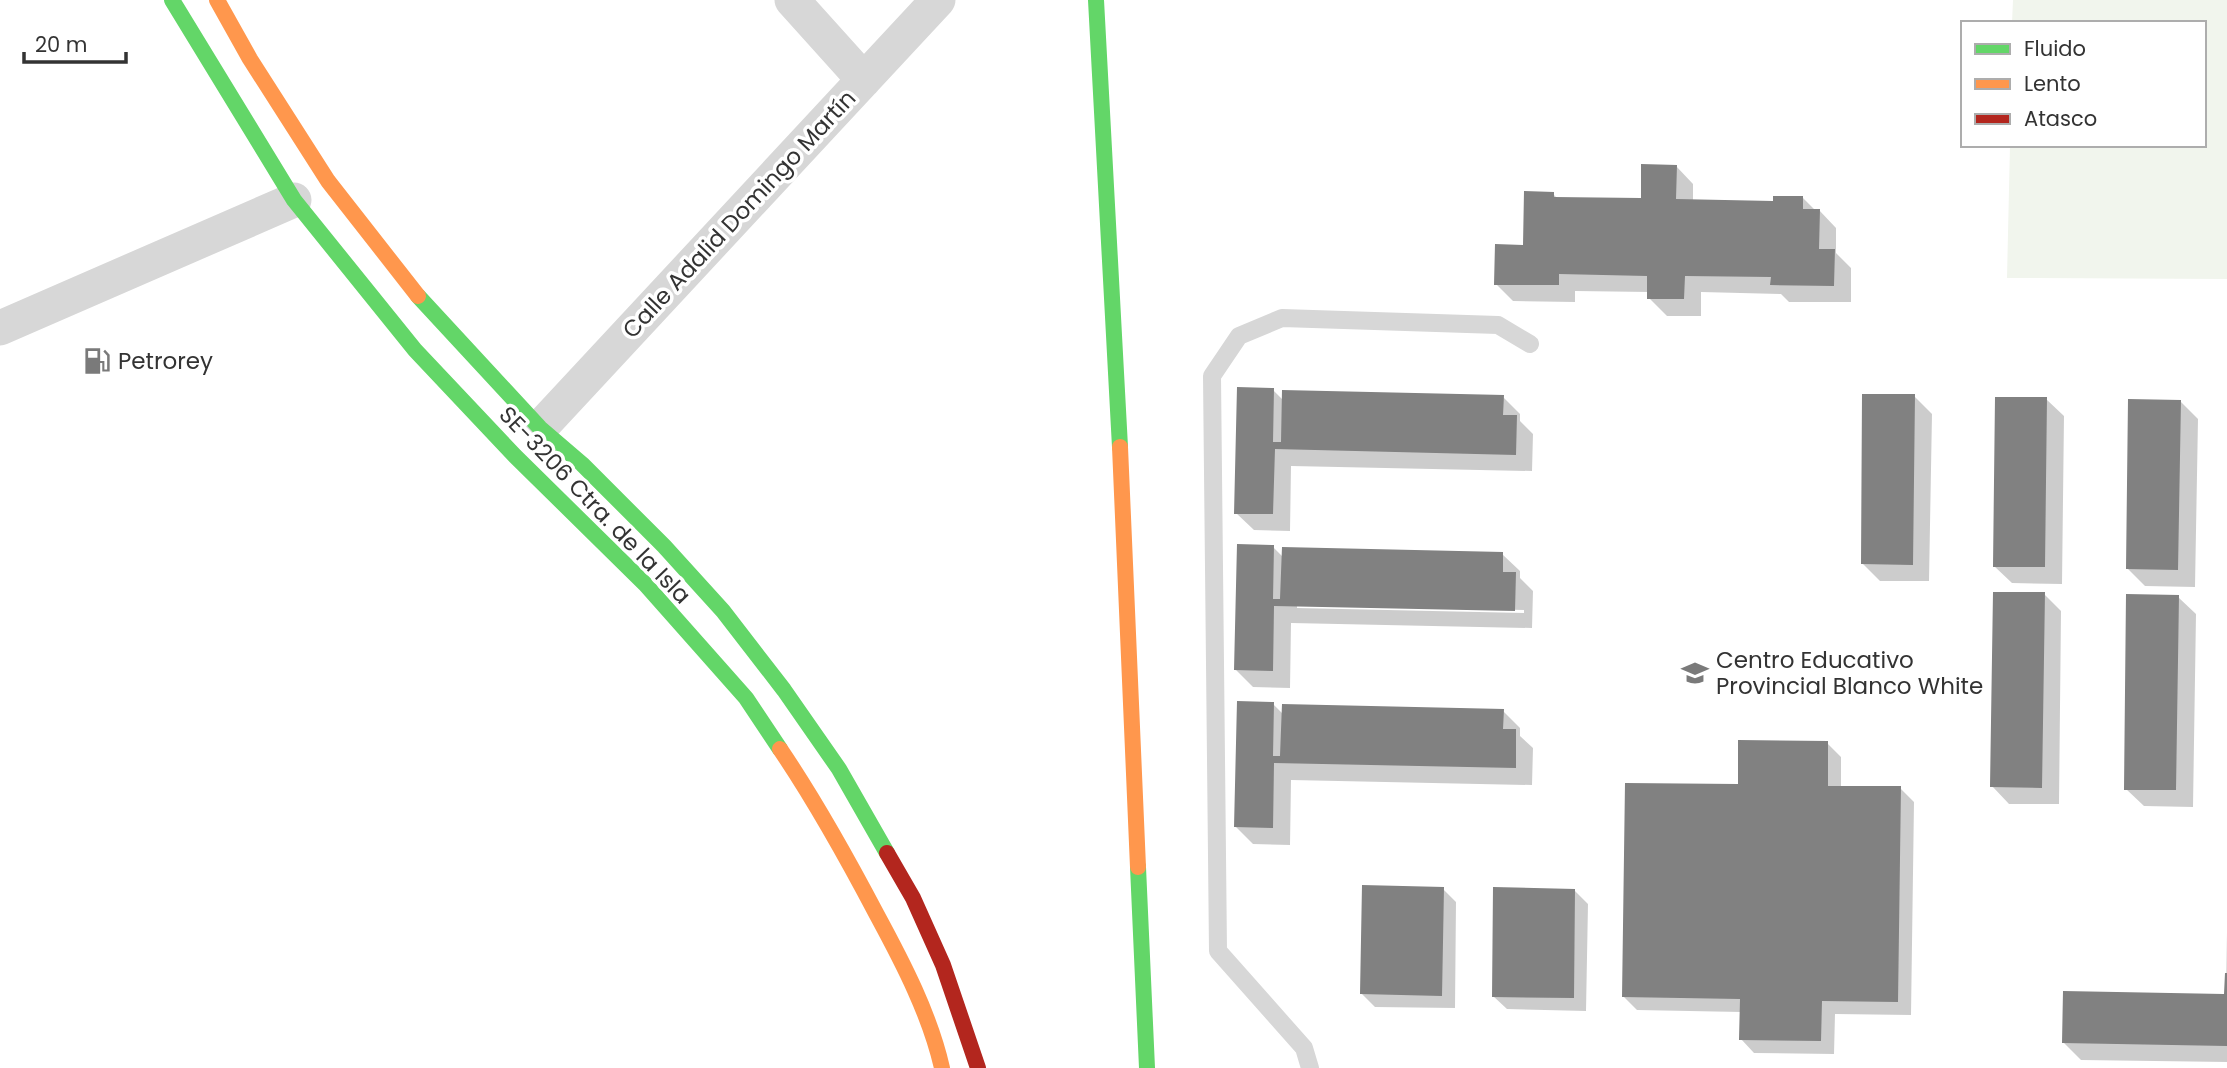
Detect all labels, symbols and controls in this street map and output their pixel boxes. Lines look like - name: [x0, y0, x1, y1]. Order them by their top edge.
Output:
- scale bar: [24, 21, 126, 65]
- legend: [1961, 21, 2206, 147]
- text: 20 m: [35, 30, 88, 59]
- text: Fluido: [2024, 34, 2086, 63]
- text: Lento: [2024, 69, 2081, 98]
- street label: Calle Adalid Domingo Martín: [615, 83, 863, 345]
- text: Atasco: [2024, 104, 2097, 133]
- place label: Petrorey: [118, 345, 213, 377]
- fuel station icon: Petrorey: [82, 346, 112, 376]
- street label: SE-3206 Ctra. de la Isla: [492, 399, 698, 611]
- place label: Centro Educativo Provincial Blanco White: [1716, 644, 1983, 702]
- school or university icon: Centro Educativo Provincial Blanco White: [1680, 658, 1710, 688]

